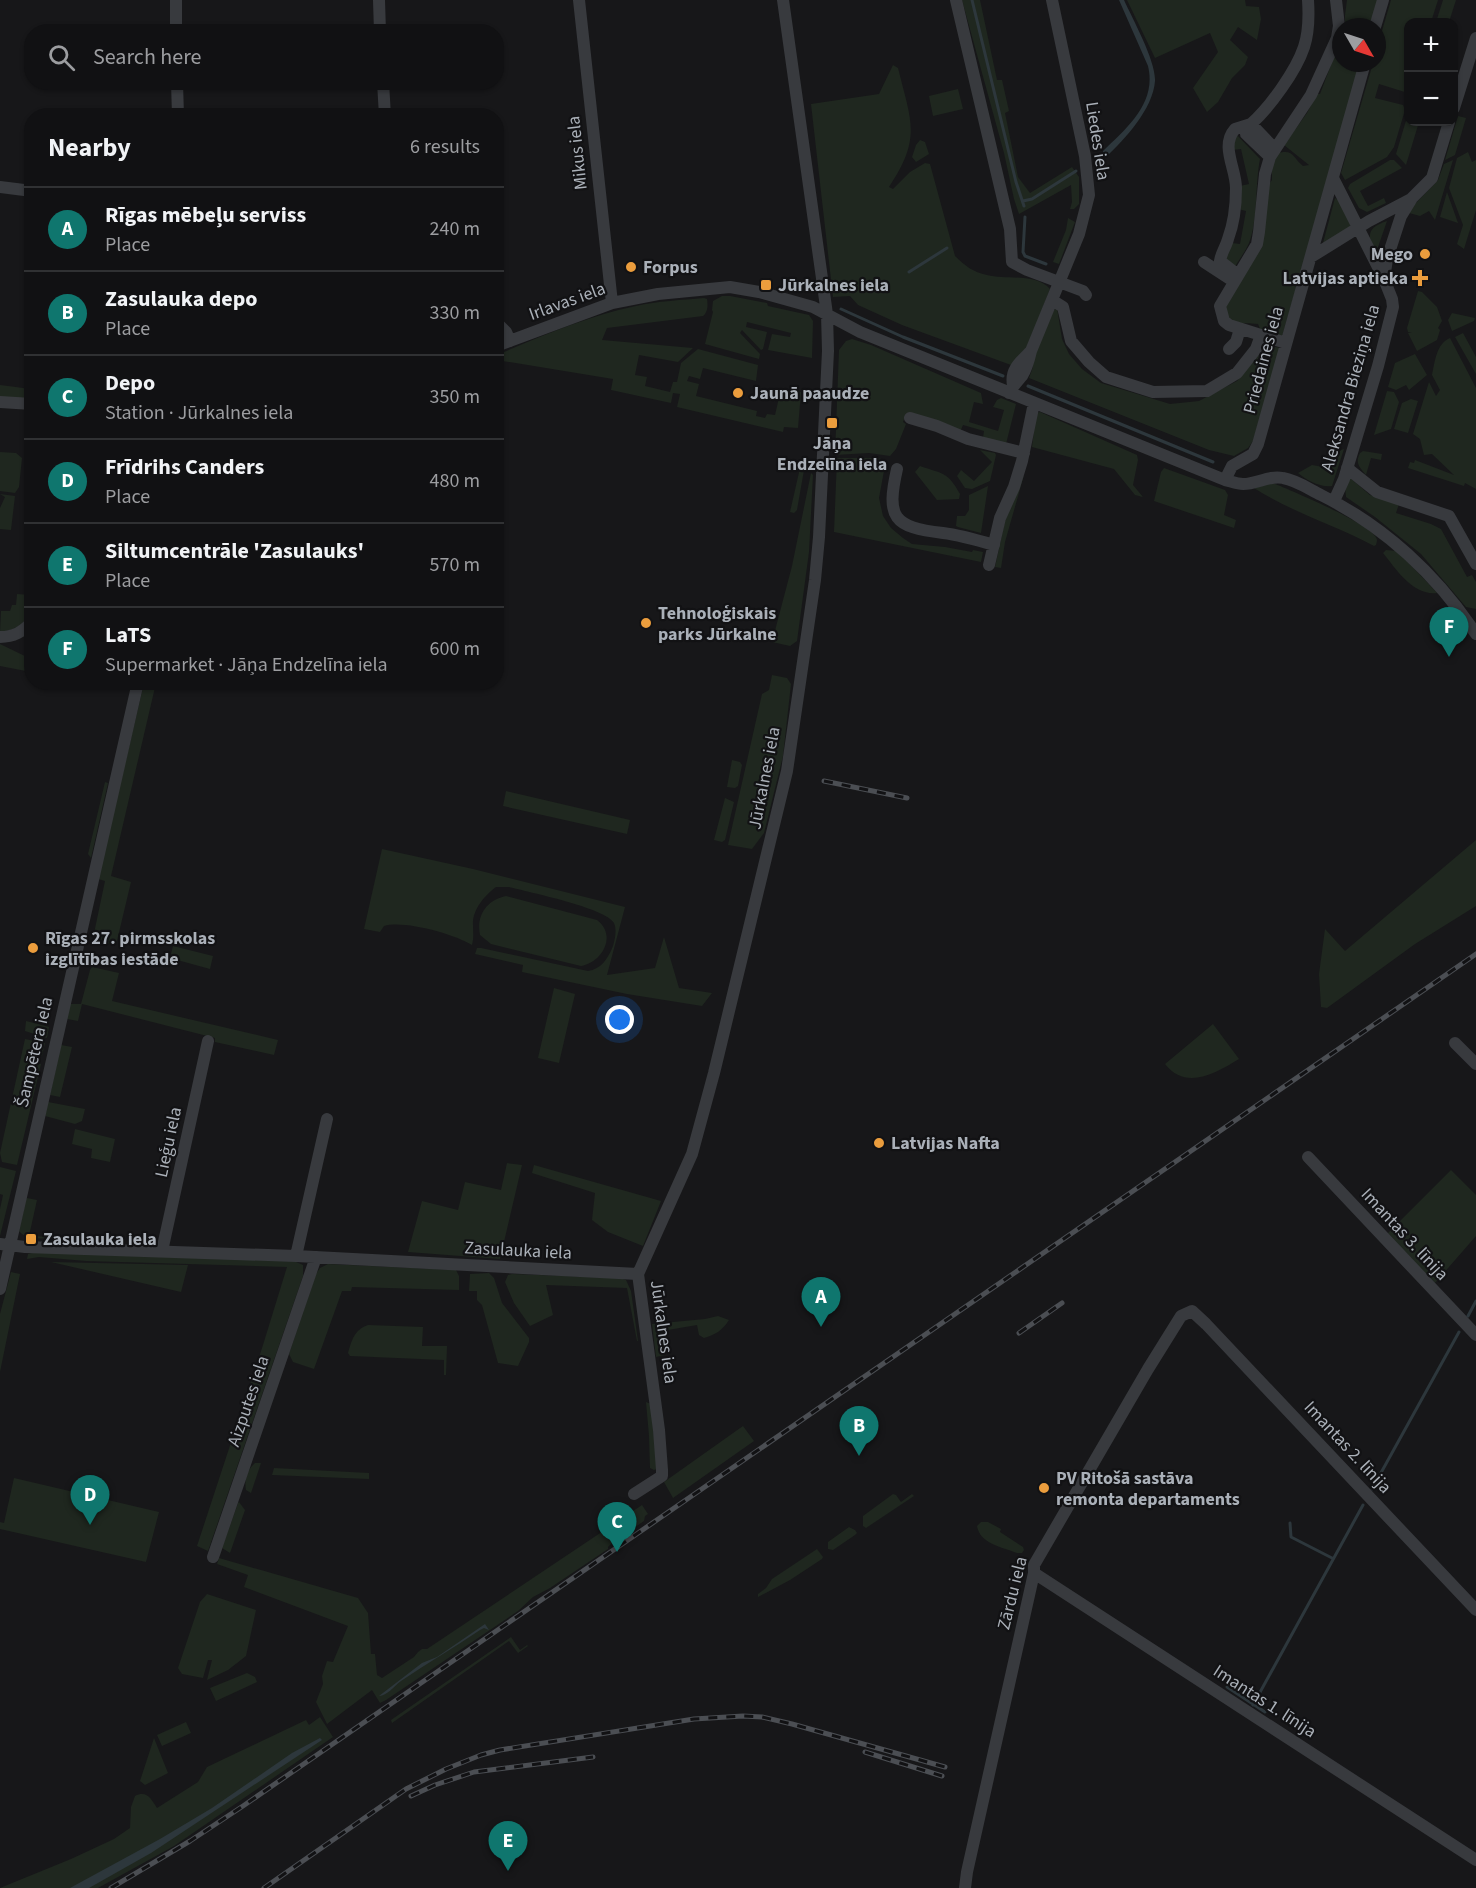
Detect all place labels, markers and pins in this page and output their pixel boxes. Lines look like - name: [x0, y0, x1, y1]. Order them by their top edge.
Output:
- place label: Mego: [1371, 242, 1413, 267]
- marker: Mego: [1418, 247, 1432, 261]
- place label: Forpus: [643, 255, 698, 280]
- marker: Forpus: [624, 260, 638, 274]
- place label: Latvijas aptieka: [1282, 266, 1408, 291]
- marker: Latvijas aptieka: [1413, 271, 1427, 285]
- place label: Jūrkalnes iela: [778, 273, 889, 298]
- marker: Jūrkalnes iela: [759, 278, 773, 292]
- place label: Jaunā paaudze: [750, 381, 869, 406]
- marker: Jaunā paaudze: [731, 386, 745, 400]
- marker: Jāņa Endzelīna iela: [825, 416, 839, 430]
- place label: Jāņa Endzelīna iela: [777, 431, 887, 477]
- place label: Tehnoloģiskais parks Jūrkalne: [658, 601, 777, 647]
- pin: F: [1430, 608, 1468, 657]
- marker: Tehnoloģiskais parks Jūrkalne: [639, 616, 653, 630]
- place label: Rīgas 27. pirmsskolas izglītības iestāde: [45, 926, 215, 972]
- marker: Rīgas 27. pirmsskolas izglītības iestāde: [26, 941, 40, 955]
- place label: Latvijas Nafta: [891, 1131, 1000, 1156]
- marker: Latvijas Nafta: [872, 1136, 886, 1150]
- place label: Zasulauka iela: [43, 1227, 157, 1252]
- marker: Zasulauka iela: [24, 1232, 38, 1246]
- pin: A: [802, 1278, 840, 1327]
- pin: B: [840, 1406, 878, 1456]
- place label: PV Ritošā sastāva remonta departaments: [1056, 1466, 1240, 1512]
- pin: D: [70, 1476, 110, 1525]
- marker: PV Ritošā sastāva remonta departaments: [1037, 1481, 1051, 1495]
- pin: C: [598, 1502, 636, 1552]
- pin: E: [488, 1822, 528, 1871]

